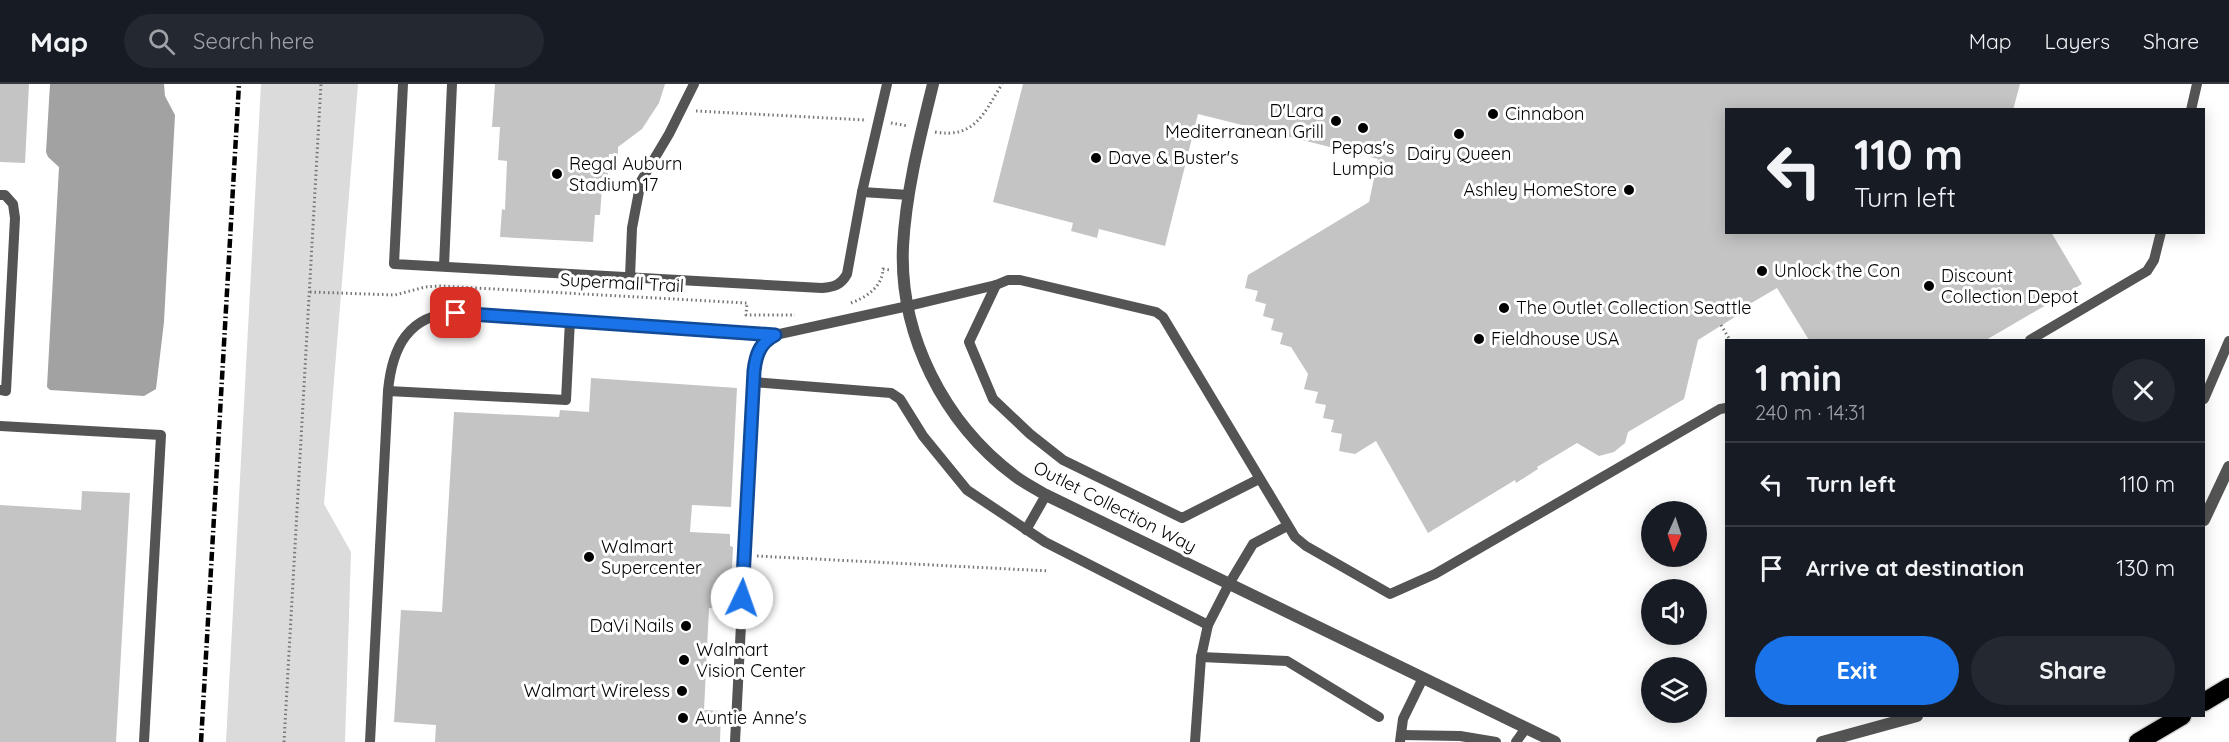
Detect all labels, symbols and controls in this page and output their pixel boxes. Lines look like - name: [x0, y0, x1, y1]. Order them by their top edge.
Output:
- search box: [124, 14, 544, 68]
- text: Map: [30, 24, 88, 59]
- icon: search: [145, 25, 178, 58]
- text: Search here: [193, 27, 315, 55]
- text: Map: [1969, 28, 2012, 54]
- text: Layers: [2045, 28, 2110, 54]
- text: Share: [2143, 28, 2199, 54]
- place label: D'Lara Mediterranean Grill: [1165, 99, 1324, 143]
- place label: Cinnabon: [1505, 102, 1585, 125]
- marker: Cinnabon: [1486, 107, 1500, 121]
- marker: D'Lara Mediterranean Grill: [1329, 114, 1343, 128]
- marker: Pepas's Lumpia: [1356, 121, 1370, 135]
- marker: Dairy Queen: [1452, 127, 1466, 141]
- text: 110 m: [1854, 128, 1963, 181]
- icon: left: [1755, 132, 1833, 210]
- place label: Pepas's Lumpia: [1332, 136, 1394, 180]
- place label: Dairy Queen: [1407, 142, 1511, 165]
- place label: Dave & Buster's: [1108, 146, 1239, 169]
- marker: Dave & Buster's: [1089, 151, 1103, 165]
- place label: Regal Auburn Stadium 17: [569, 152, 682, 196]
- marker: Regal Auburn Stadium 17: [550, 167, 564, 181]
- place label: Ashley HomeStore: [1463, 178, 1617, 201]
- text: Turn left: [1854, 180, 1956, 214]
- marker: Ashley HomeStore: [1622, 183, 1636, 197]
- place label: Unlock the Con: [1774, 259, 1900, 282]
- marker: Unlock the Con: [1755, 264, 1769, 278]
- place label: Discount Collection Depot: [1941, 264, 2079, 308]
- street label: Supermall Trail: [559, 268, 685, 297]
- marker: Discount Collection Depot: [1922, 279, 1936, 293]
- pin: [430, 287, 481, 338]
- icon: arrive: [439, 296, 472, 329]
- place label: The Outlet Collection Seattle: [1516, 296, 1751, 319]
- marker: The Outlet Collection Seattle: [1497, 301, 1511, 315]
- place label: Fieldhouse USA: [1491, 327, 1620, 350]
- marker: Fieldhouse USA: [1472, 332, 1486, 346]
- text: 1 min: [1755, 355, 1842, 400]
- button: close: [2112, 359, 2175, 422]
- text: 240 m · 14:31: [1755, 400, 1866, 425]
- street label: Outlet Collection Way: [1030, 455, 1201, 558]
- icon: left: [1755, 468, 1788, 501]
- text: Turn left: [1806, 470, 1896, 498]
- text: 110 m: [2120, 470, 2175, 498]
- north arrow: [1641, 501, 1707, 567]
- map controls: [1641, 501, 1707, 723]
- place label: Walmart Supercenter: [601, 535, 702, 579]
- marker: Walmart Supercenter: [582, 550, 596, 564]
- icon: arrive: [1755, 552, 1788, 585]
- text: Arrive at destination: [1806, 554, 2024, 582]
- text: 130 m: [2116, 554, 2175, 582]
- position arrow: [710, 566, 774, 630]
- button: sound: [1641, 579, 1707, 645]
- place label: DaVi Nails: [589, 614, 674, 637]
- marker: DaVi Nails: [679, 619, 693, 633]
- button: Exit: [1755, 636, 1959, 705]
- button: Share: [1971, 636, 2175, 705]
- place label: Walmart Vision Center: [696, 638, 806, 682]
- marker: Walmart Vision Center: [677, 653, 691, 667]
- button: layers: [1641, 657, 1707, 723]
- place label: Walmart Wireless: [523, 679, 670, 702]
- marker: Walmart Wireless: [675, 684, 689, 698]
- place label: Auntie Anne's: [695, 706, 807, 729]
- marker: Auntie Anne's: [676, 711, 690, 725]

